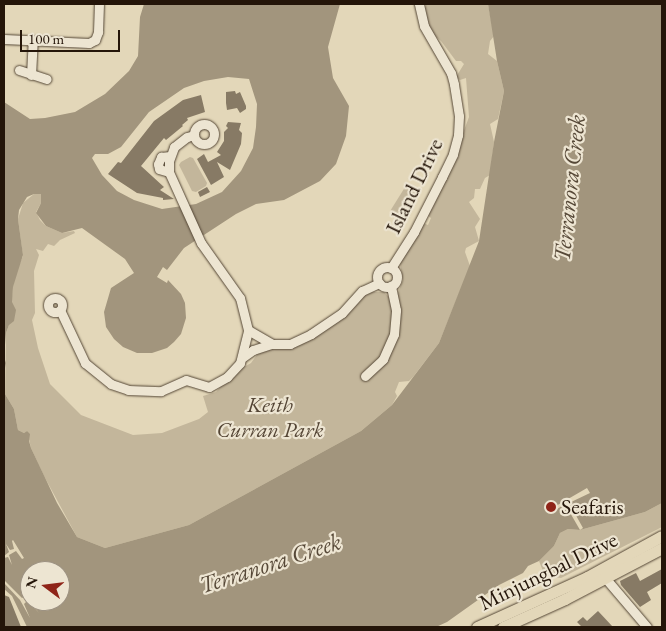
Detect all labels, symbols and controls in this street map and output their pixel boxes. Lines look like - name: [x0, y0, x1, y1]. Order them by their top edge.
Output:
- scale bar: [22, 20, 122, 52]
- text: 100 m: [28, 29, 64, 48]
- water label: Terranora Creek: [547, 113, 591, 263]
- street label: Island Drive: [380, 134, 448, 238]
- park label: Keith Curran Park: [216, 391, 324, 442]
- place label: Seafaris: [561, 494, 624, 520]
- marker: Seafaris: [545, 501, 557, 513]
- street label: Minjungbal Drive: [474, 526, 622, 616]
- water label: Terranora Creek: [195, 527, 345, 599]
- north arrow: [20, 561, 70, 611]
- text: N: [21, 575, 42, 590]

